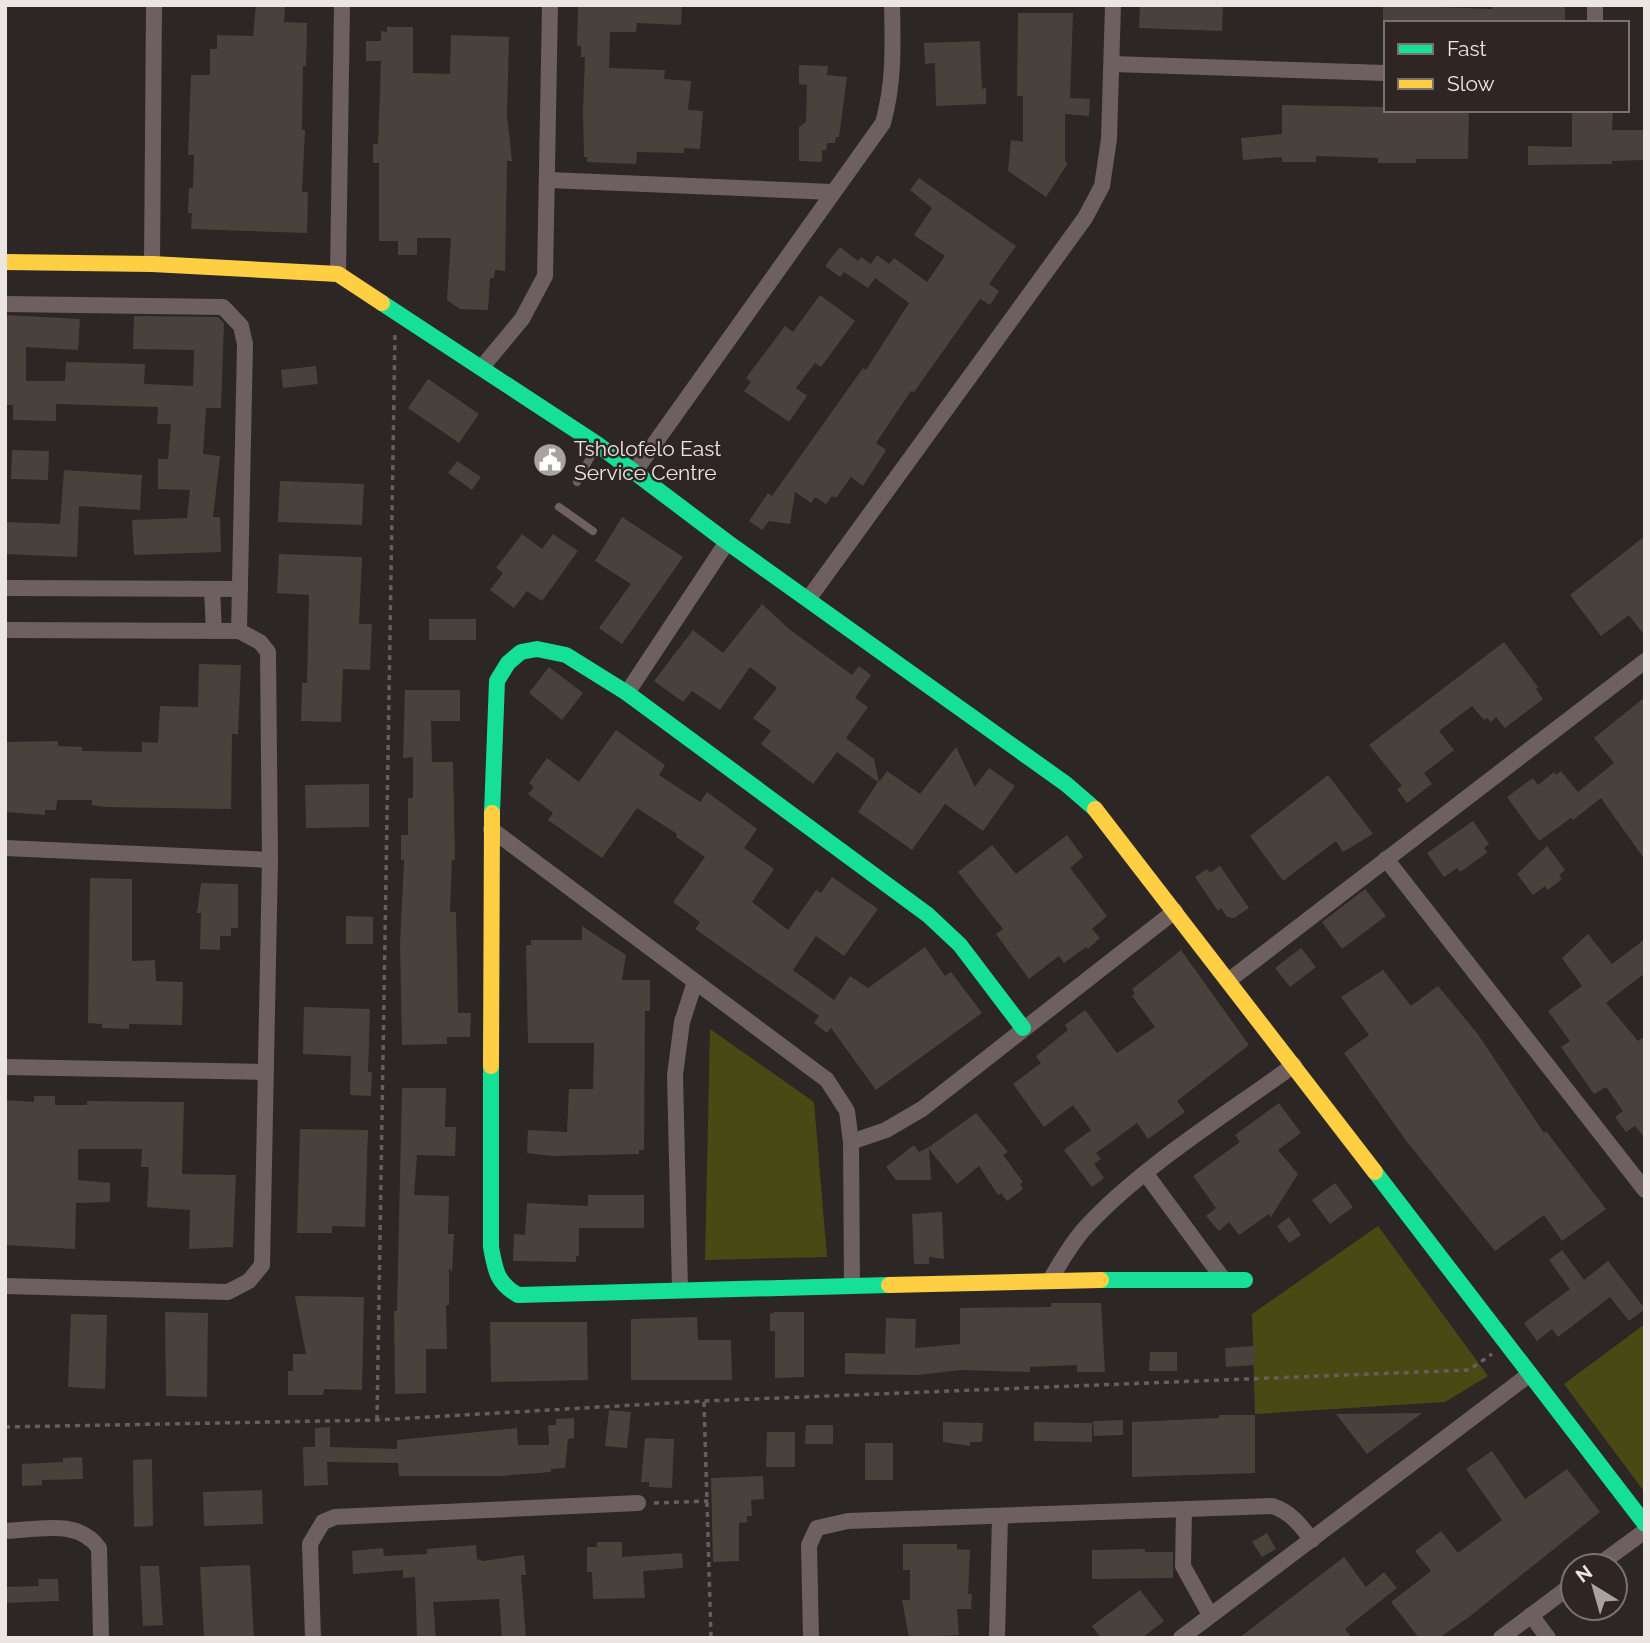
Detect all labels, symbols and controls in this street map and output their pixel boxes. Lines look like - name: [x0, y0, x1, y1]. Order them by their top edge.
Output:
- legend: [1384, 21, 1629, 112]
- text: Fast: [1447, 36, 1487, 61]
- text: Slow: [1447, 71, 1495, 96]
- place label: Tsholofelo East Service Centre: [574, 436, 721, 485]
- public building icon: Tsholofelo East Service Centre: [531, 441, 569, 479]
- north arrow: [1559, 1552, 1629, 1622]
- text: N: [1571, 1560, 1596, 1587]

